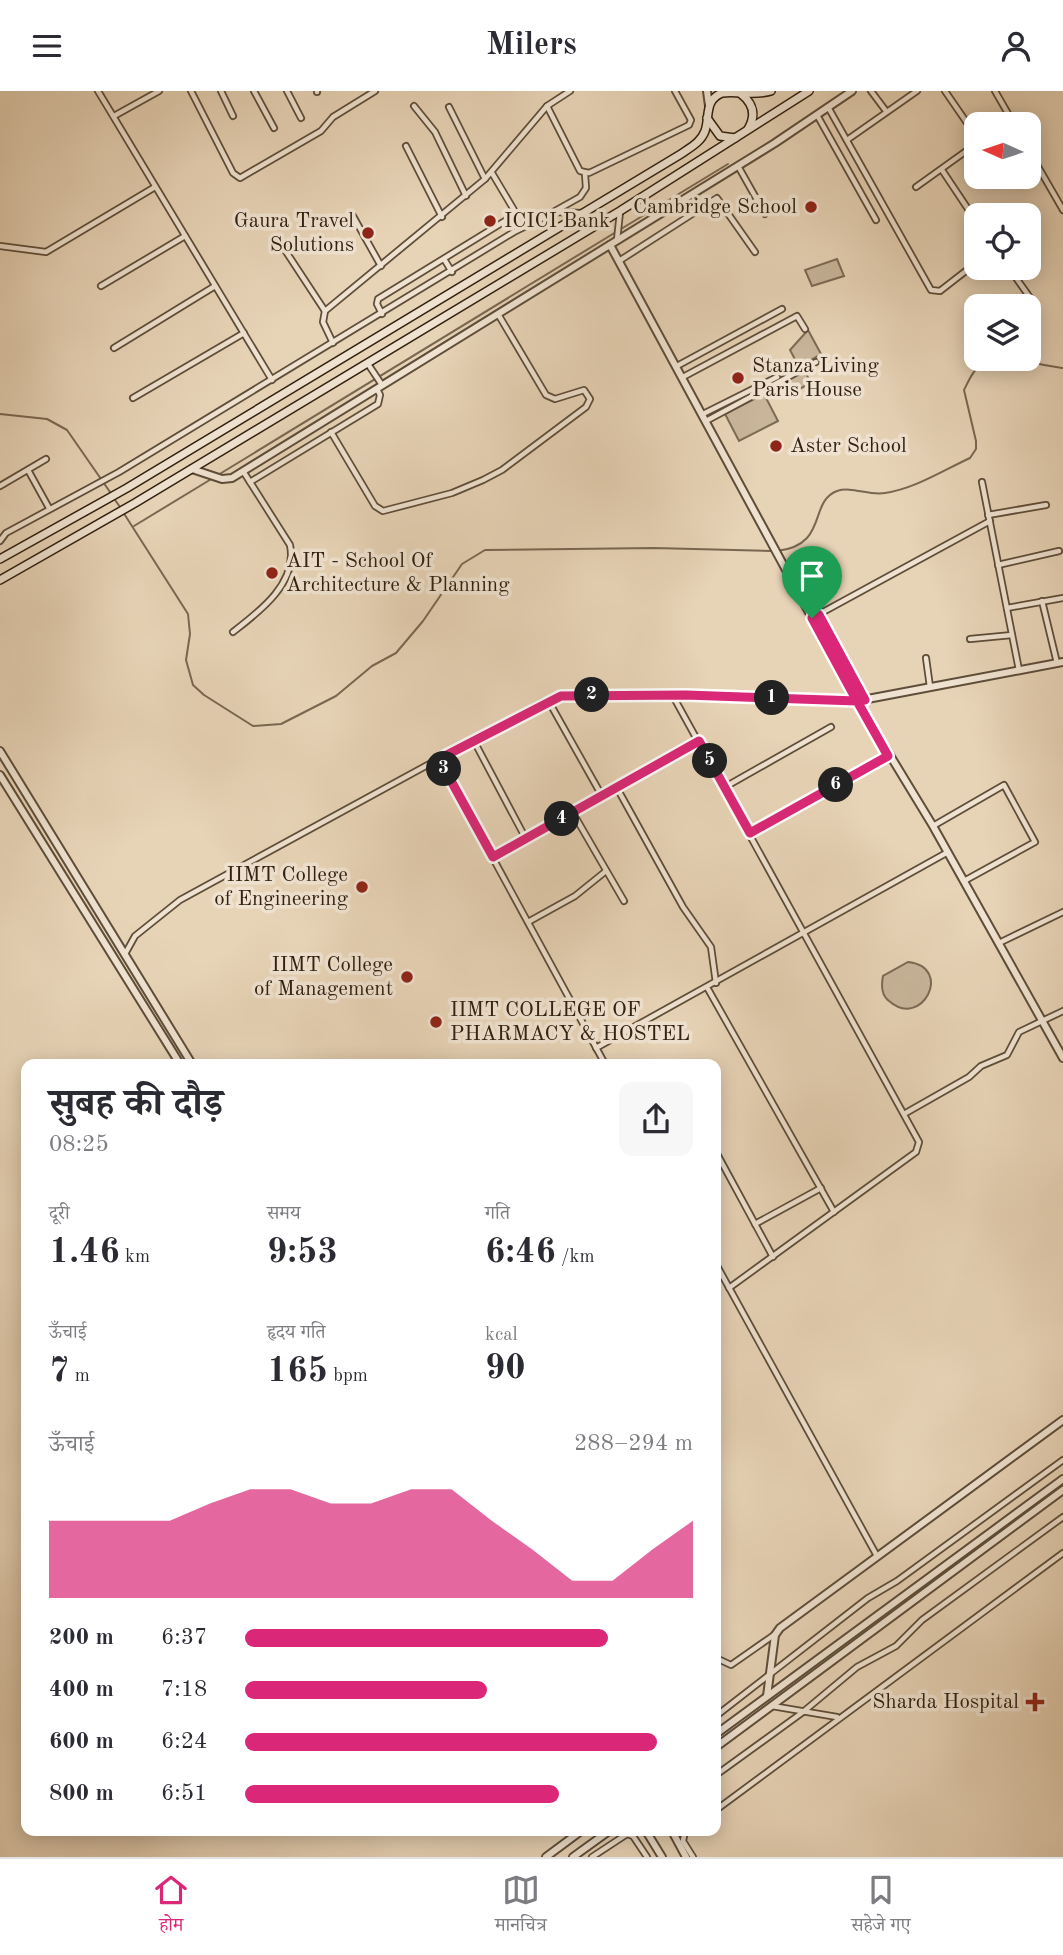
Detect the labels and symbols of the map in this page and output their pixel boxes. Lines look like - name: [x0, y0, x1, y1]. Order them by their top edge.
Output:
- north arrow: [964, 112, 1041, 189]
- place label: Cambridge School: [633, 197, 797, 218]
- marker: Cambridge School: [803, 199, 819, 215]
- place label: Gaura Travel Solutions: [234, 211, 354, 256]
- place label: ICICI Bank: [504, 211, 610, 232]
- marker: ICICI Bank: [482, 213, 498, 229]
- marker: Gaura Travel Solutions: [360, 225, 376, 241]
- place label: Stanza Living Paris House: [752, 356, 879, 401]
- marker: Stanza Living Paris House: [730, 370, 746, 386]
- place label: Aster School: [790, 436, 907, 457]
- marker: Aster School: [768, 438, 784, 454]
- pin: [782, 546, 842, 618]
- place label: AIT - School Of Architecture & Planning: [286, 551, 510, 596]
- marker: AIT - School Of Architecture & Planning: [264, 565, 280, 581]
- pin: 2: [574, 677, 610, 713]
- pin: 1: [754, 681, 790, 715]
- pin: 5: [692, 743, 728, 779]
- pin: 3: [426, 751, 462, 787]
- pin: 6: [818, 767, 854, 803]
- pin: 4: [544, 801, 580, 837]
- place label: IIMT College of Engineering: [214, 865, 349, 910]
- marker: IIMT College of Engineering: [354, 879, 370, 895]
- place label: IIMT College of Management: [254, 955, 393, 1000]
- marker: IIMT College of Management: [399, 969, 415, 985]
- place label: IIMT COLLEGE OF PHARMACY & HOSTEL: [450, 1000, 690, 1045]
- marker: IIMT COLLEGE OF PHARMACY & HOSTEL: [428, 1014, 444, 1030]
- place label: Sharda Hospital: [872, 1692, 1019, 1713]
- marker: Sharda Hospital: [1025, 1692, 1045, 1712]

